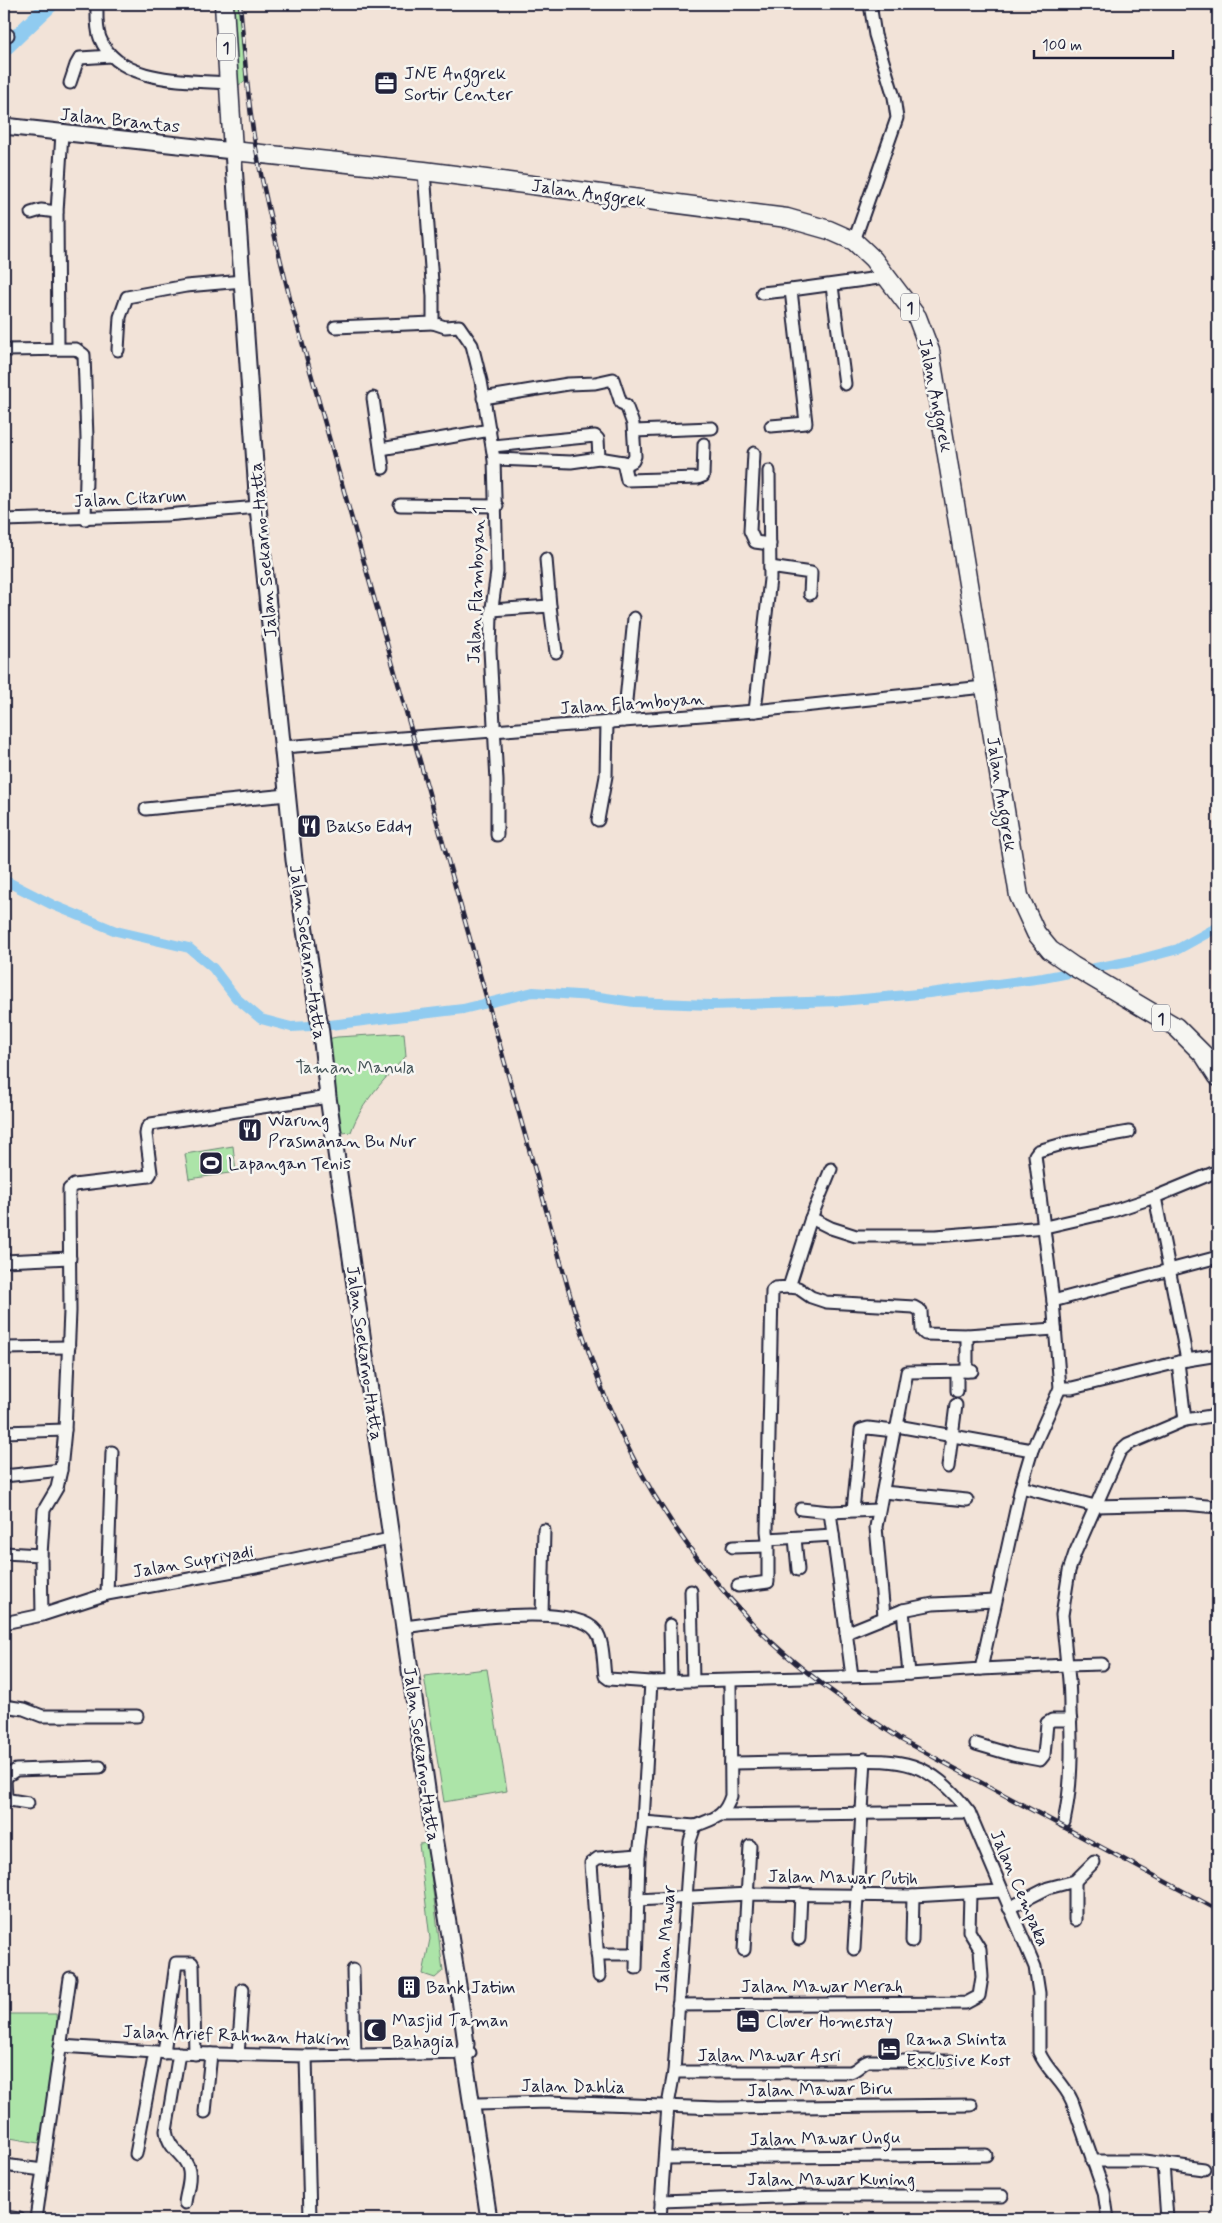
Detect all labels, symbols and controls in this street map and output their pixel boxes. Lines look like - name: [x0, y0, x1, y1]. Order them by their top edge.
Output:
- scale bar: [1034, 28, 1173, 60]
- road number: 1: [217, 34, 235, 61]
- text: 100 m: [1042, 36, 1082, 56]
- place label: JNE Anggrek Sortir Center: [404, 62, 513, 107]
- office icon: JNE Anggrek Sortir Center: [373, 70, 399, 96]
- street label: Jalan Brantas: [59, 103, 181, 139]
- street label: Jalan Anggrek: [529, 174, 648, 216]
- road number: 1: [901, 294, 919, 320]
- street label: Jalan Anggrek: [910, 336, 958, 455]
- street label: Jalan Soekarno-Hatta: [244, 461, 284, 639]
- street label: Jalan Citarum: [73, 484, 187, 514]
- street label: Jalan Flamboyan 1: [462, 506, 492, 664]
- street label: Jalan Flamboyan: [559, 687, 705, 721]
- street label: Jalan Anggrek: [978, 735, 1022, 854]
- restaurant icon: Bakso Eddy: [296, 813, 322, 839]
- place label: Bakso Eddy: [326, 815, 412, 839]
- street label: Jalan Soekarno-Hatta: [283, 863, 331, 1041]
- road number: 1: [1152, 1004, 1170, 1032]
- park label: Taman Manula: [295, 1056, 415, 1080]
- place label: Warung Prasmanan Bu Nur: [268, 1109, 417, 1154]
- restaurant icon: Warung Prasmanan Bu Nur: [237, 1117, 263, 1143]
- sports icon: Lapangan Tenis: [198, 1150, 224, 1176]
- place label: Lapangan Tenis: [228, 1152, 351, 1176]
- street label: Jalan Soekarno-Hatta: [340, 1264, 388, 1442]
- street label: Jalan Supriyadi: [131, 1540, 256, 1584]
- street label: Jalan Soekarno-Hatta: [397, 1665, 445, 1843]
- street label: Jalan Cempaka: [984, 1826, 1054, 1950]
- street label: Jalan Mawar Putih: [768, 1865, 918, 1891]
- street label: Jalan Mawar: [650, 1884, 682, 1994]
- building icon: Bank Jatim: [396, 1974, 422, 2000]
- street label: Jalan Mawar Merah: [741, 1975, 903, 1999]
- place label: Bank Jatim: [426, 1976, 516, 2000]
- hotel icon: Clover Homestay: [735, 2008, 761, 2034]
- place label: Masjid Taman Bahagia: [392, 2009, 508, 2055]
- place label: Clover Homestay: [766, 2010, 893, 2034]
- mosque icon: Masjid Taman Bahagia: [362, 2017, 388, 2043]
- street label: Jalan Arief Rahman Hakim: [122, 2020, 350, 2052]
- place label: Rama Shinta Exclusive Kost: [906, 2028, 1011, 2073]
- hotel icon: Rama Shinta Exclusive Kost: [876, 2036, 902, 2062]
- street label: Jalan Mawar Asri: [697, 2044, 841, 2068]
- street label: Jalan Dahlia: [521, 2074, 625, 2100]
- street label: Jalan Mawar Biru: [747, 2077, 893, 2103]
- street label: Jalan Mawar Ungu: [749, 2126, 901, 2154]
- street label: Jalan Mawar Kuning: [747, 2168, 915, 2192]

